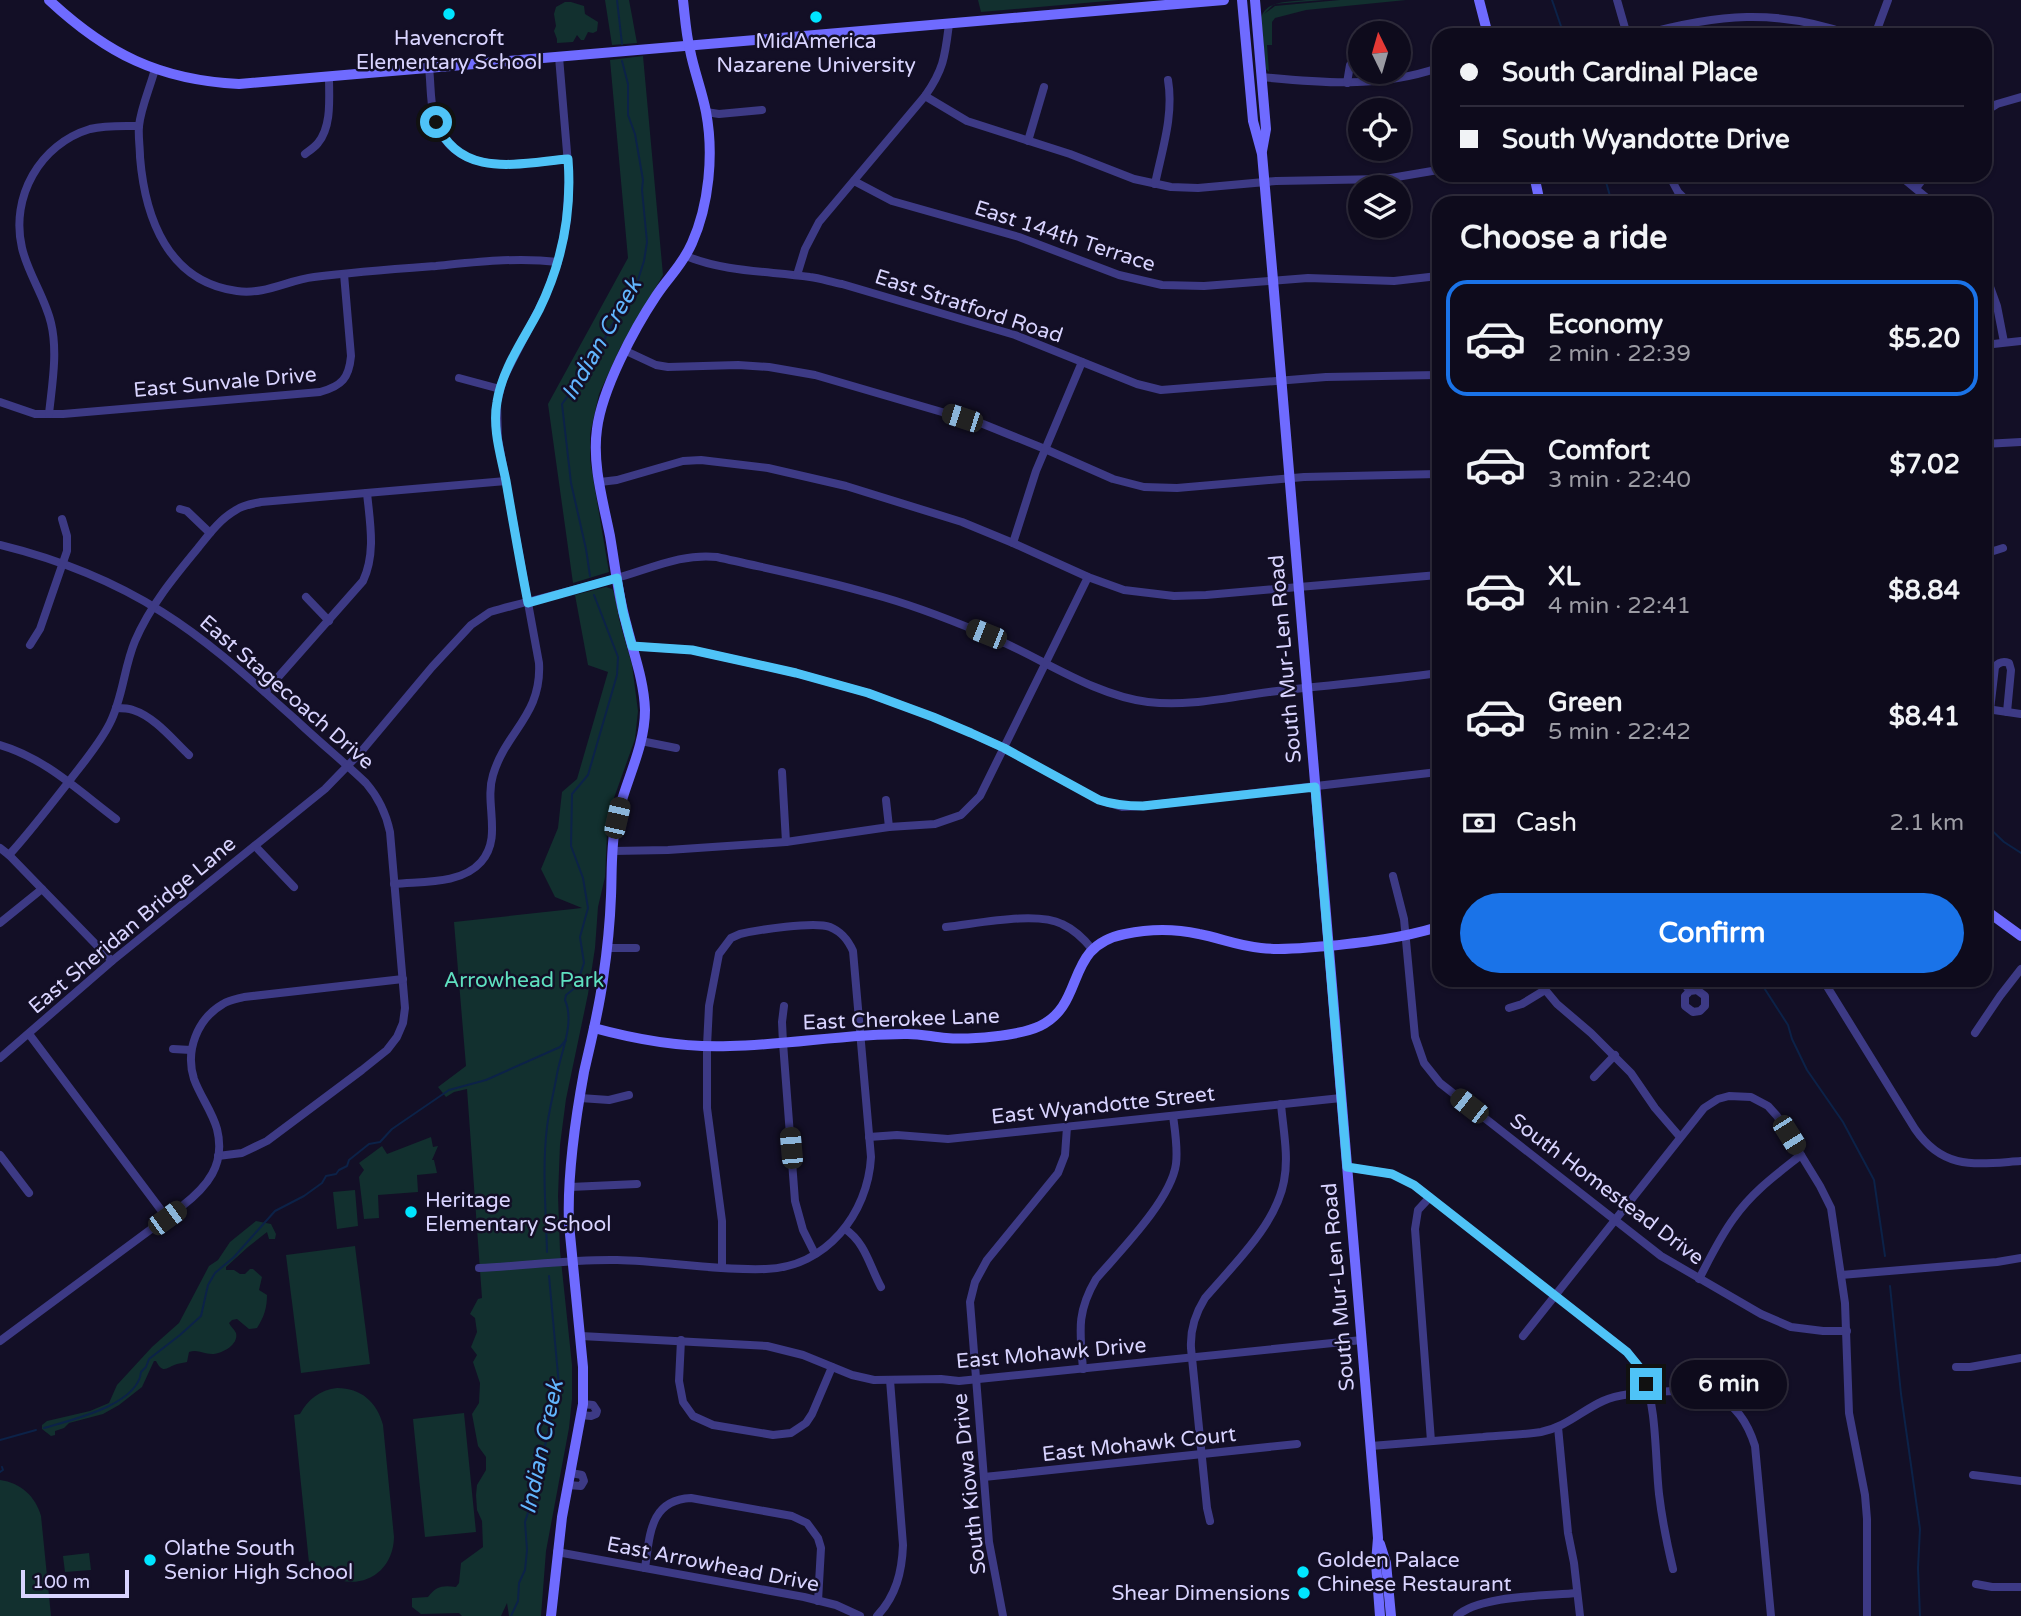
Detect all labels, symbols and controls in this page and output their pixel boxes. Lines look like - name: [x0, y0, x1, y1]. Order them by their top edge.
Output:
- marker: Havencroft Elementary School: [441, 6, 457, 22]
- marker: MidAmerica Nazarene University: [808, 9, 824, 25]
- north arrow: [1348, 21, 1410, 84]
- map controls: [1348, 21, 1411, 238]
- place label: Havencroft Elementary School: [356, 26, 542, 75]
- place label: MidAmerica Nazarene University: [716, 29, 916, 78]
- text: South Cardinal Place: [1502, 57, 1758, 88]
- button: locate: [1348, 98, 1411, 161]
- route start: [420, 106, 452, 138]
- text: South Wyandotte Drive: [1502, 124, 1790, 155]
- button: layers: [1348, 175, 1411, 238]
- street label: East 144th Terrace: [971, 195, 1158, 278]
- text: Choose a ride: [1460, 219, 1667, 257]
- street label: East Stratford Road: [872, 264, 1066, 349]
- water label: Indian Creek: [556, 272, 649, 406]
- icon: car: [1464, 307, 1527, 370]
- text: Economy: [1548, 309, 1663, 340]
- text: $5.20: [1888, 323, 1960, 354]
- text: 2 min · 22:39: [1548, 340, 1691, 368]
- street label: East Sunvale Drive: [132, 362, 318, 403]
- car: [939, 402, 986, 434]
- icon: car: [1464, 433, 1527, 496]
- text: Comfort: [1548, 435, 1650, 466]
- text: $7.02: [1890, 449, 1960, 480]
- text: 3 min · 22:40: [1548, 466, 1691, 494]
- street label: South Mur-Len Road: [1264, 554, 1307, 764]
- icon: car: [1464, 559, 1527, 622]
- text: XL: [1548, 561, 1580, 592]
- text: $8.84: [1888, 575, 1960, 606]
- text: 4 min · 22:41: [1548, 592, 1691, 620]
- street label: East Stagecoach Drive: [194, 610, 379, 775]
- car: [963, 616, 1010, 652]
- icon: car: [1464, 685, 1527, 748]
- text: Green: [1548, 687, 1623, 718]
- text: $8.41: [1889, 701, 1960, 732]
- text: 5 min · 22:42: [1548, 718, 1691, 746]
- car: [603, 795, 632, 841]
- icon: cash: [1460, 804, 1498, 842]
- text: Cash: [1516, 807, 1577, 838]
- text: 2.1 km: [1890, 809, 1964, 837]
- street label: East Sheridan Bridge Lane: [24, 831, 241, 1019]
- button: Confirm: [1460, 893, 1964, 973]
- park label: Arrowhead Park: [444, 968, 604, 993]
- street label: East Cherokee Lane: [802, 1004, 1000, 1035]
- street label: East Wyandotte Street: [990, 1081, 1216, 1130]
- car: [1446, 1085, 1493, 1127]
- street label: South Homestead Drive: [1505, 1108, 1709, 1271]
- car: [1769, 1112, 1810, 1158]
- car: [779, 1126, 804, 1170]
- street label: South Mur-Len Road: [1317, 1182, 1360, 1392]
- place label: Heritage Elementary School: [425, 1188, 612, 1237]
- car: [144, 1197, 191, 1239]
- marker: Heritage Elementary School: [403, 1204, 419, 1220]
- street label: East Mohawk Drive: [955, 1333, 1147, 1374]
- callout: 6 min: [1670, 1360, 1786, 1408]
- route end: [1630, 1368, 1662, 1400]
- text: 6 min: [1698, 1370, 1760, 1398]
- water label: Indian Creek: [514, 1376, 570, 1517]
- street label: South Kiowa Drive: [948, 1392, 991, 1576]
- street label: East Mohawk Court: [1041, 1422, 1237, 1467]
- street label: East Arrowhead Drive: [604, 1532, 821, 1597]
- place label: Olathe South Senior High School: [164, 1536, 353, 1585]
- place label: Golden Palace Chinese Restaurant: [1317, 1548, 1511, 1597]
- marker: Olathe South Senior High School: [142, 1552, 158, 1568]
- marker: Golden Palace Chinese Restaurant: [1295, 1564, 1311, 1580]
- scale bar: [21, 1567, 130, 1599]
- text: 100 m: [32, 1571, 90, 1593]
- place label: Shear Dimensions: [1112, 1581, 1290, 1606]
- marker: Shear Dimensions: [1296, 1585, 1312, 1601]

